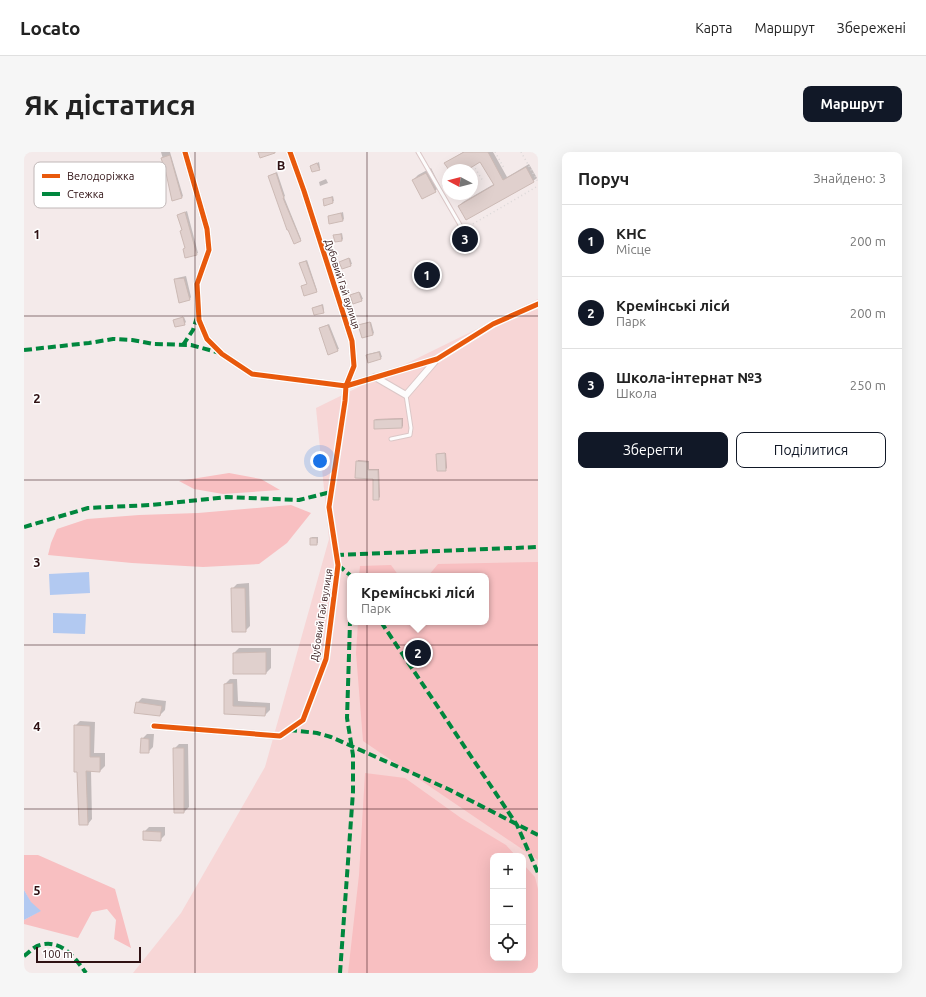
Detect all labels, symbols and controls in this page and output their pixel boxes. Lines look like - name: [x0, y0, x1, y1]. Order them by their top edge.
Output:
- text: Locato: [20, 17, 81, 39]
- text: Карта: [695, 20, 732, 36]
- text: Маршрут: [754, 20, 815, 36]
- text: Збережені: [837, 20, 906, 36]
- button: Маршрут: [803, 86, 902, 122]
- text: Як дістатися: [24, 89, 196, 120]
- text: B: [277, 158, 286, 172]
- legend: [34, 162, 166, 208]
- north arrow: [442, 164, 478, 200]
- text: Поруч: [578, 169, 629, 188]
- text: Велодоріжка: [67, 170, 134, 182]
- text: Знайдено: 3: [813, 171, 886, 185]
- text: Стежка: [67, 188, 104, 200]
- pin: 3: [452, 224, 478, 254]
- text: КНС: [616, 225, 646, 242]
- text: 1: [33, 227, 41, 241]
- text: 1: [587, 234, 595, 248]
- text: 200 m: [850, 234, 886, 248]
- street label: Дубовий Гай вулиця: [323, 238, 362, 331]
- text: Місце: [616, 242, 651, 256]
- pin: 1: [414, 260, 440, 290]
- text: Кремі́нські ліси́: [616, 297, 730, 314]
- text: 2: [587, 306, 595, 320]
- text: 200 m: [850, 306, 886, 320]
- text: Парк: [616, 314, 646, 328]
- text: Школа-інтернат №3: [616, 369, 762, 386]
- text: 3: [587, 378, 595, 392]
- text: 250 m: [850, 378, 886, 392]
- text: Школа: [616, 386, 657, 400]
- text: 2: [33, 391, 41, 405]
- button: Зберегти: [578, 432, 728, 468]
- button: Поділитися: [736, 432, 886, 468]
- your location: [310, 451, 330, 471]
- text: 3: [33, 555, 41, 569]
- street label: Дубовий Гай вулиця: [309, 568, 334, 662]
- popup: [347, 573, 489, 625]
- text: Кремі́нські ліси́: [361, 584, 475, 601]
- text: Парк: [361, 601, 391, 615]
- pin: 2: [405, 638, 431, 668]
- text: 4: [33, 719, 41, 733]
- map controls: [490, 853, 526, 961]
- button: +: [490, 853, 526, 889]
- text: 5: [33, 883, 41, 897]
- button: −: [490, 889, 526, 925]
- button: locate: [490, 925, 526, 961]
- scale bar: [36, 945, 141, 964]
- text: 100 m: [42, 948, 73, 960]

